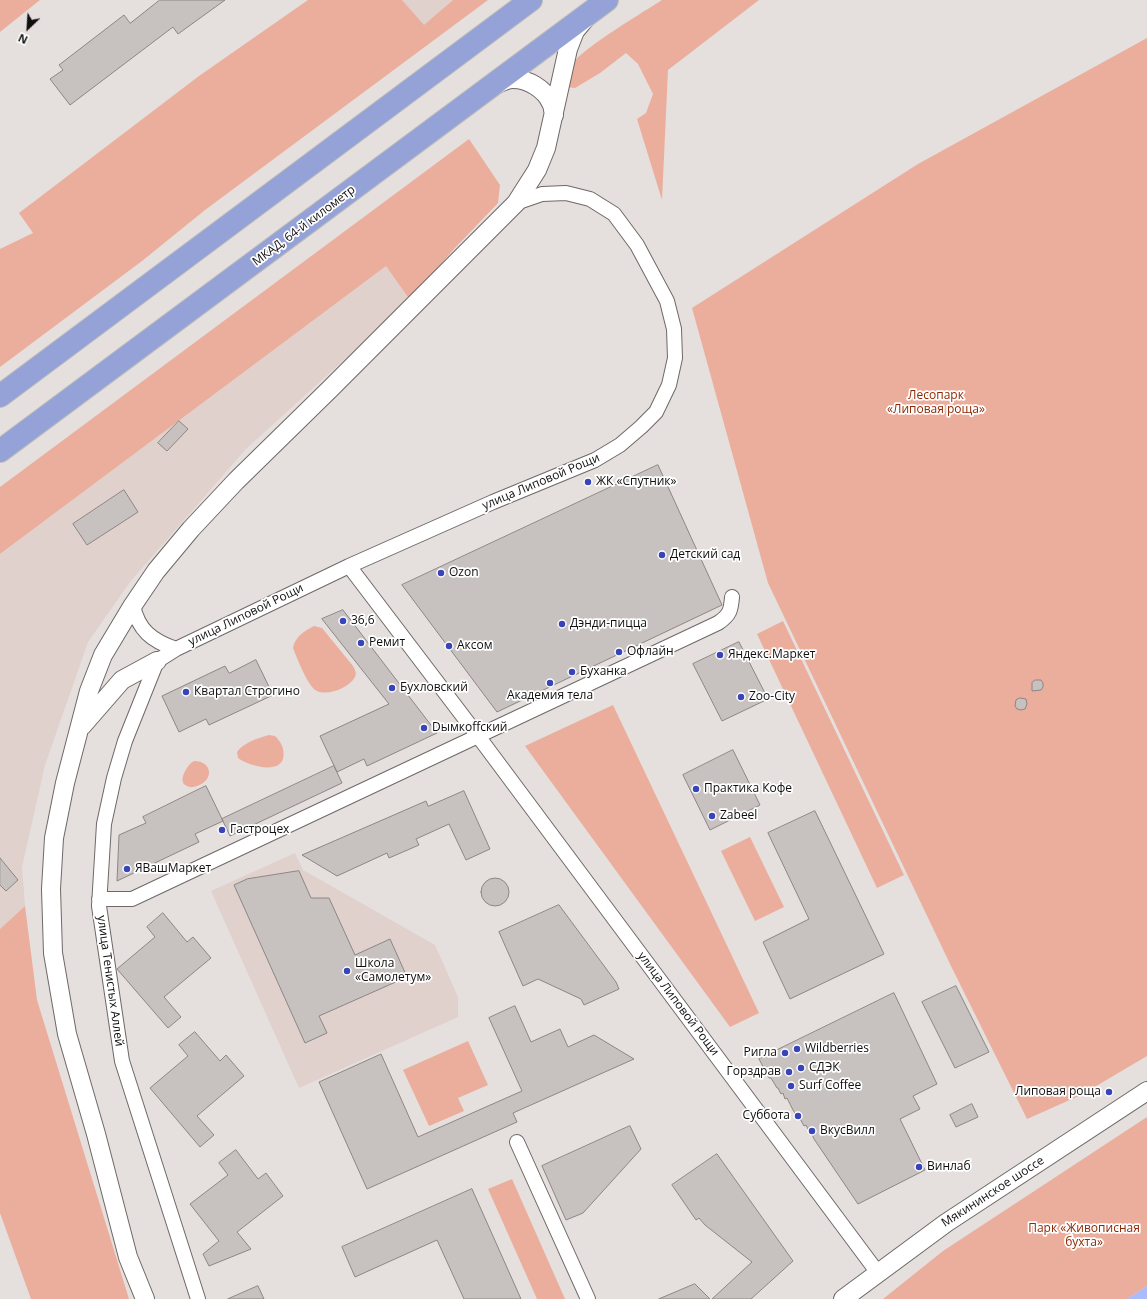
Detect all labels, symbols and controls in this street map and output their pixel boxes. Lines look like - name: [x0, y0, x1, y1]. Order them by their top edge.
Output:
- north arrow: [8, 8, 48, 48]
- text: N: [15, 31, 30, 48]
- street label: МКАД, 64-й километр: [250, 183, 358, 269]
- park label: Лесопарк «Липовая роща»: [887, 389, 985, 417]
- street label: улица Липовой Рощи: [480, 451, 602, 513]
- place label: ЖК «Спутник»: [596, 475, 677, 489]
- marker: ЖК «Спутник»: [583, 477, 593, 487]
- place label: Детский сад: [670, 548, 740, 562]
- marker: Детский сад: [657, 550, 667, 560]
- place label: Ozon: [449, 566, 479, 580]
- marker: Ozon: [436, 568, 446, 578]
- street label: улица Липовой Рощи: [186, 581, 306, 649]
- place label: 36,6: [351, 614, 375, 628]
- marker: 36,6: [338, 616, 348, 626]
- place label: Дэнди-пицца: [570, 617, 647, 631]
- marker: Дэнди-пицца: [557, 619, 567, 629]
- place label: Ремит: [369, 636, 405, 650]
- marker: Ремит: [356, 638, 366, 648]
- place label: Аксом: [457, 639, 493, 653]
- marker: Аксом: [444, 641, 454, 651]
- place label: Офлайн: [627, 645, 674, 659]
- marker: Офлайн: [614, 647, 624, 657]
- place label: Яндекс.Маркет: [728, 648, 815, 662]
- marker: Яндекс.Маркет: [715, 650, 725, 660]
- place label: Буханка: [580, 665, 627, 679]
- marker: Буханка: [567, 667, 577, 677]
- marker: Академия тела: [545, 678, 555, 688]
- place label: Бухловский: [400, 681, 468, 695]
- marker: Бухловский: [387, 683, 397, 693]
- place label: Квартал Строгино: [194, 685, 300, 699]
- marker: Квартал Строгино: [181, 687, 191, 697]
- place label: Академия тела: [507, 689, 593, 703]
- place label: Zoo-City: [749, 690, 795, 704]
- marker: Zoo-City: [736, 692, 746, 702]
- place label: Dымкoffский: [432, 721, 507, 735]
- marker: Dымкoffский: [419, 723, 429, 733]
- place label: Практика Кофе: [704, 782, 792, 796]
- marker: Практика Кофе: [691, 784, 701, 794]
- place label: Zabeel: [720, 809, 757, 823]
- marker: Zabeel: [707, 811, 717, 821]
- place label: Гастроцех: [230, 823, 289, 837]
- marker: Гастроцех: [217, 825, 227, 835]
- place label: ЯВашМаркет: [135, 862, 211, 876]
- marker: ЯВашМаркет: [122, 864, 132, 874]
- street label: улица Тенистых Аллей: [94, 915, 126, 1047]
- street label: улица Липовой Рощи: [634, 949, 722, 1059]
- place label: Школа «Самолетум»: [355, 957, 431, 985]
- marker: Школа «Самолетум»: [342, 966, 352, 976]
- place label: Wildberries: [805, 1042, 869, 1056]
- marker: Wildberries: [792, 1044, 802, 1054]
- place label: Ригла: [743, 1046, 777, 1060]
- marker: Ригла: [780, 1048, 790, 1058]
- place label: СДЭК: [809, 1061, 840, 1075]
- marker: СДЭК: [796, 1063, 806, 1073]
- place label: Горздрав: [727, 1065, 781, 1079]
- marker: Горздрав: [784, 1067, 794, 1077]
- place label: Surf Coffee: [799, 1079, 861, 1093]
- marker: Surf Coffee: [786, 1081, 796, 1091]
- place label: Липовая роща: [1015, 1085, 1101, 1099]
- marker: Липовая роща: [1104, 1087, 1114, 1097]
- place label: Суббота: [743, 1109, 790, 1123]
- marker: Суббота: [793, 1111, 803, 1121]
- place label: ВкусВилл: [820, 1124, 875, 1138]
- marker: ВкусВилл: [807, 1126, 817, 1136]
- street label: Мякининское шоссе: [939, 1153, 1047, 1231]
- place label: Винлаб: [927, 1160, 971, 1174]
- marker: Винлаб: [914, 1162, 924, 1172]
- park label: Парк «Живописная бухта»: [1028, 1222, 1140, 1250]

